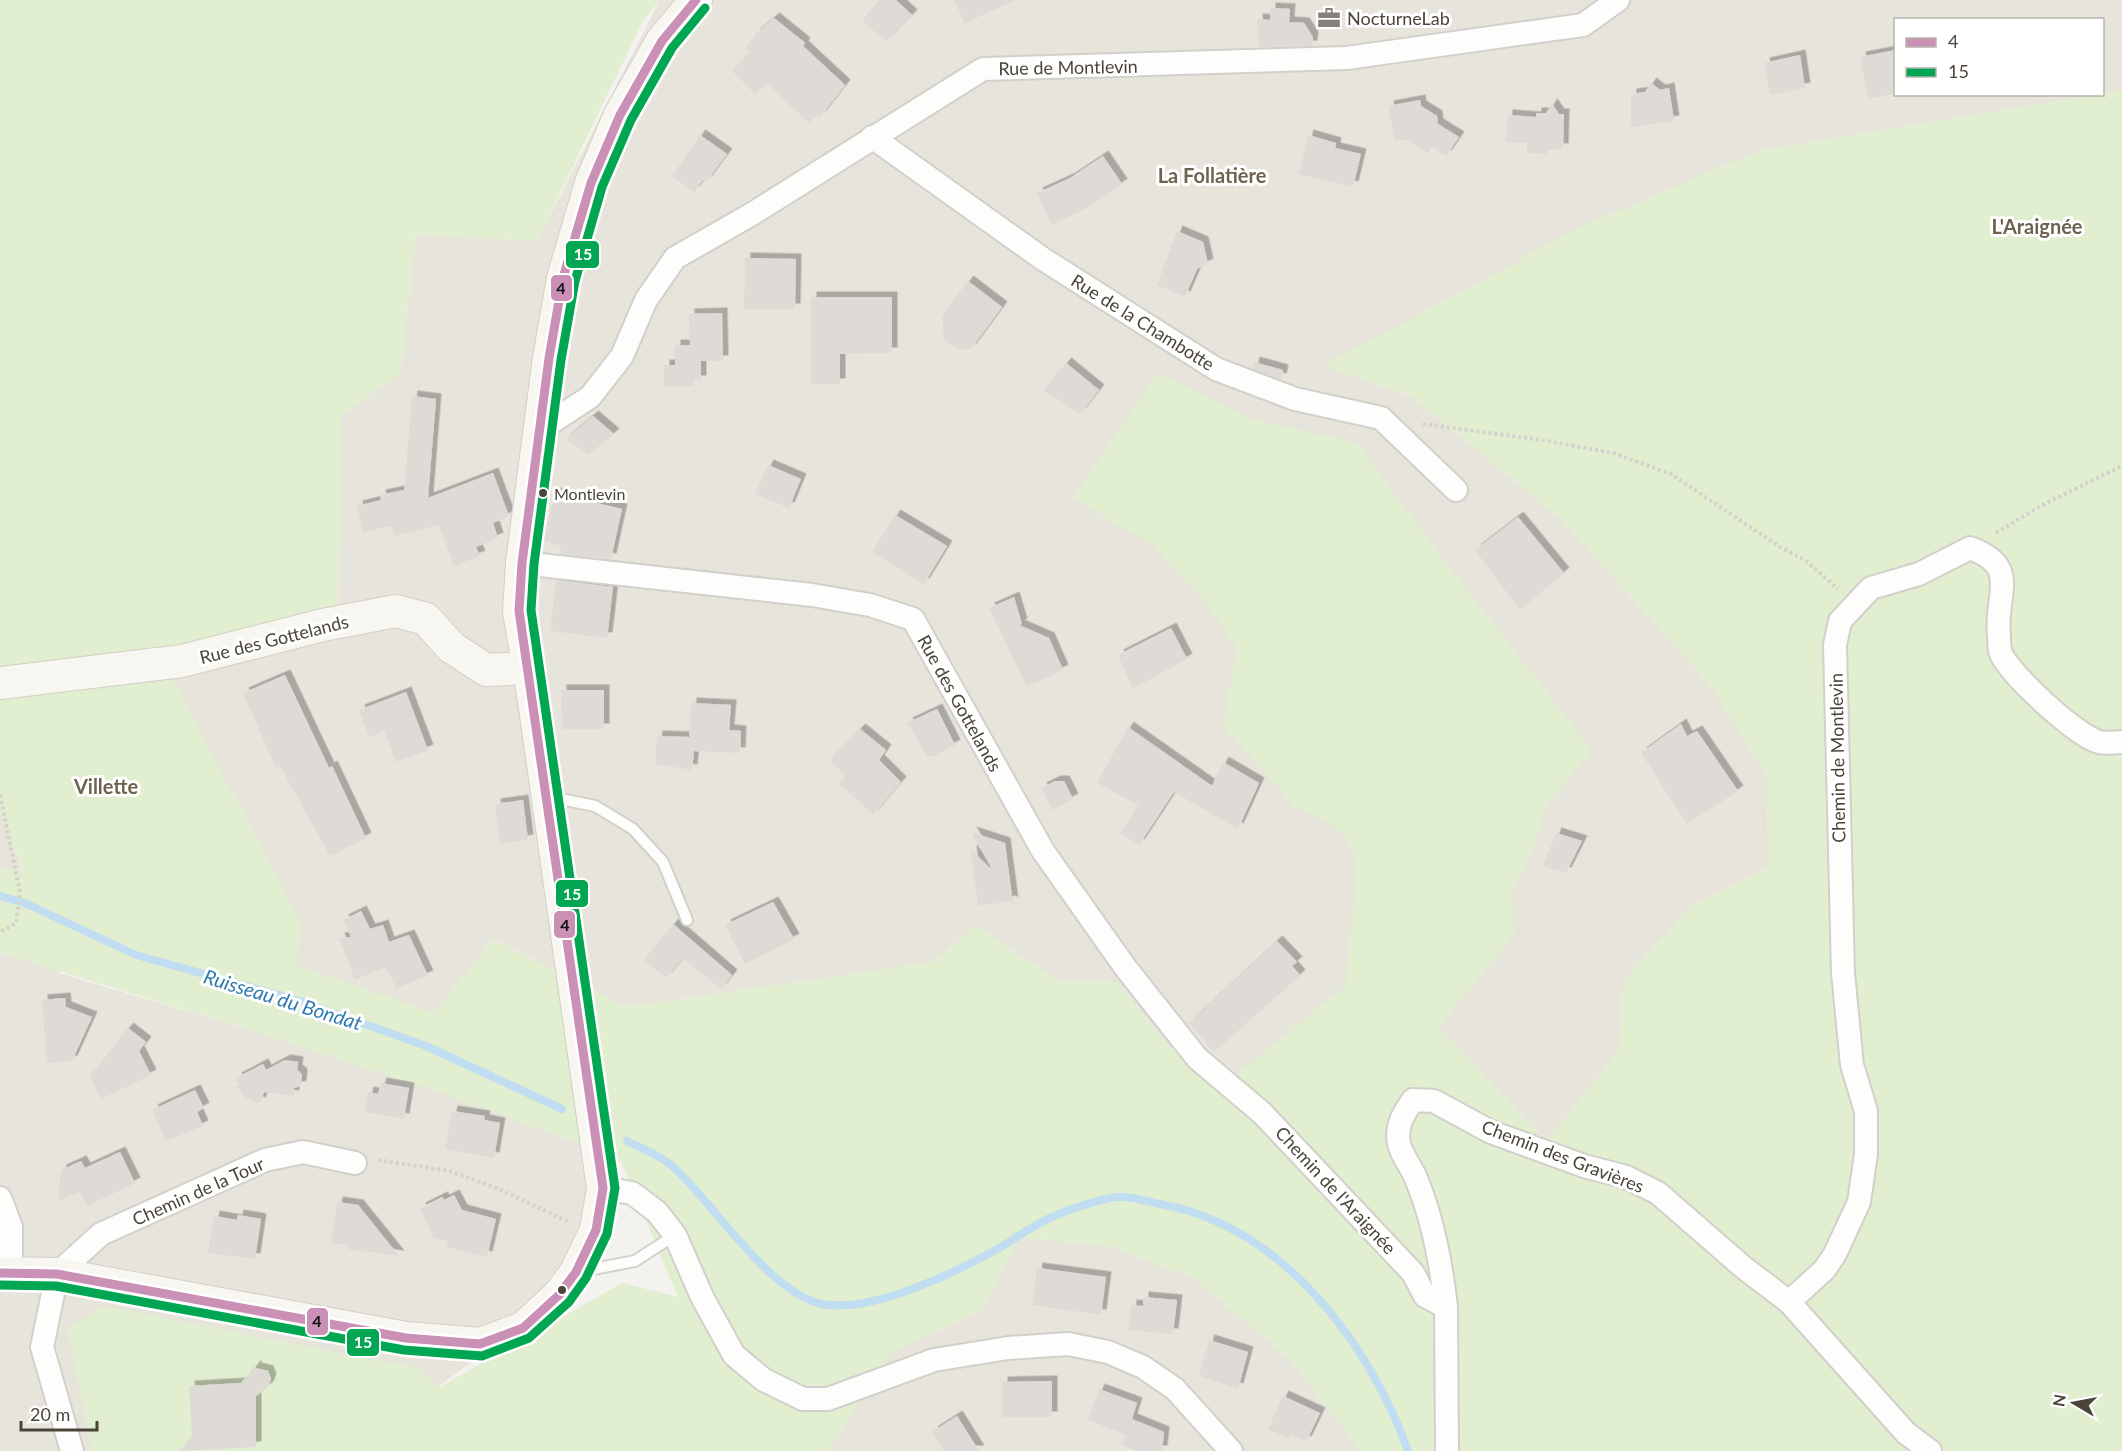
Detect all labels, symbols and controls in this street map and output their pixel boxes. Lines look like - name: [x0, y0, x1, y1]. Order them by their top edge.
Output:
- office icon: NocturneLab: [1316, 5, 1342, 31]
- place label: NocturneLab: [1347, 7, 1450, 29]
- legend: [1894, 18, 2104, 96]
- text: 4: [1948, 30, 1958, 52]
- street label: Rue de Montlevin: [998, 55, 1138, 79]
- text: 15: [1948, 60, 1969, 82]
- district label: La Follatière: [1158, 163, 1267, 187]
- district label: L'Araignée: [1991, 214, 2083, 238]
- line badge: 15: [565, 240, 600, 269]
- text: 15: [574, 244, 592, 263]
- street label: Rue de la Chambotte: [1067, 269, 1219, 375]
- line badge: 4: [550, 274, 573, 302]
- text: 4: [556, 278, 566, 297]
- place label: Montlevin: [554, 484, 625, 503]
- marker: Montlevin: [537, 487, 549, 499]
- street label: Rue des Gottelands: [197, 610, 351, 668]
- street label: Rue des Gottelands: [913, 631, 1007, 775]
- street label: Chemin de Montlevin: [1825, 673, 1849, 843]
- district label: Villette: [73, 774, 138, 798]
- line badge: 15: [555, 879, 589, 908]
- text: 15: [563, 884, 581, 903]
- line badge: 4: [553, 910, 576, 939]
- text: 4: [560, 915, 570, 934]
- water label: Ruisseau du Bondat: [201, 964, 365, 1034]
- street label: Chemin des Gravières: [1479, 1115, 1647, 1197]
- street label: Chemin de l'Araignée: [1271, 1122, 1401, 1258]
- street label: Chemin de la Tour: [129, 1152, 268, 1230]
- unlabelled marker: [556, 1284, 568, 1296]
- line badge: 4: [306, 1307, 329, 1336]
- text: 4: [312, 1311, 322, 1330]
- line badge: 15: [346, 1328, 380, 1357]
- text: 15: [354, 1332, 372, 1351]
- north arrow: [2044, 1373, 2104, 1433]
- text: N: [2048, 1393, 2069, 1408]
- scale bar: [21, 1394, 98, 1432]
- text: 20 m: [30, 1403, 70, 1425]

